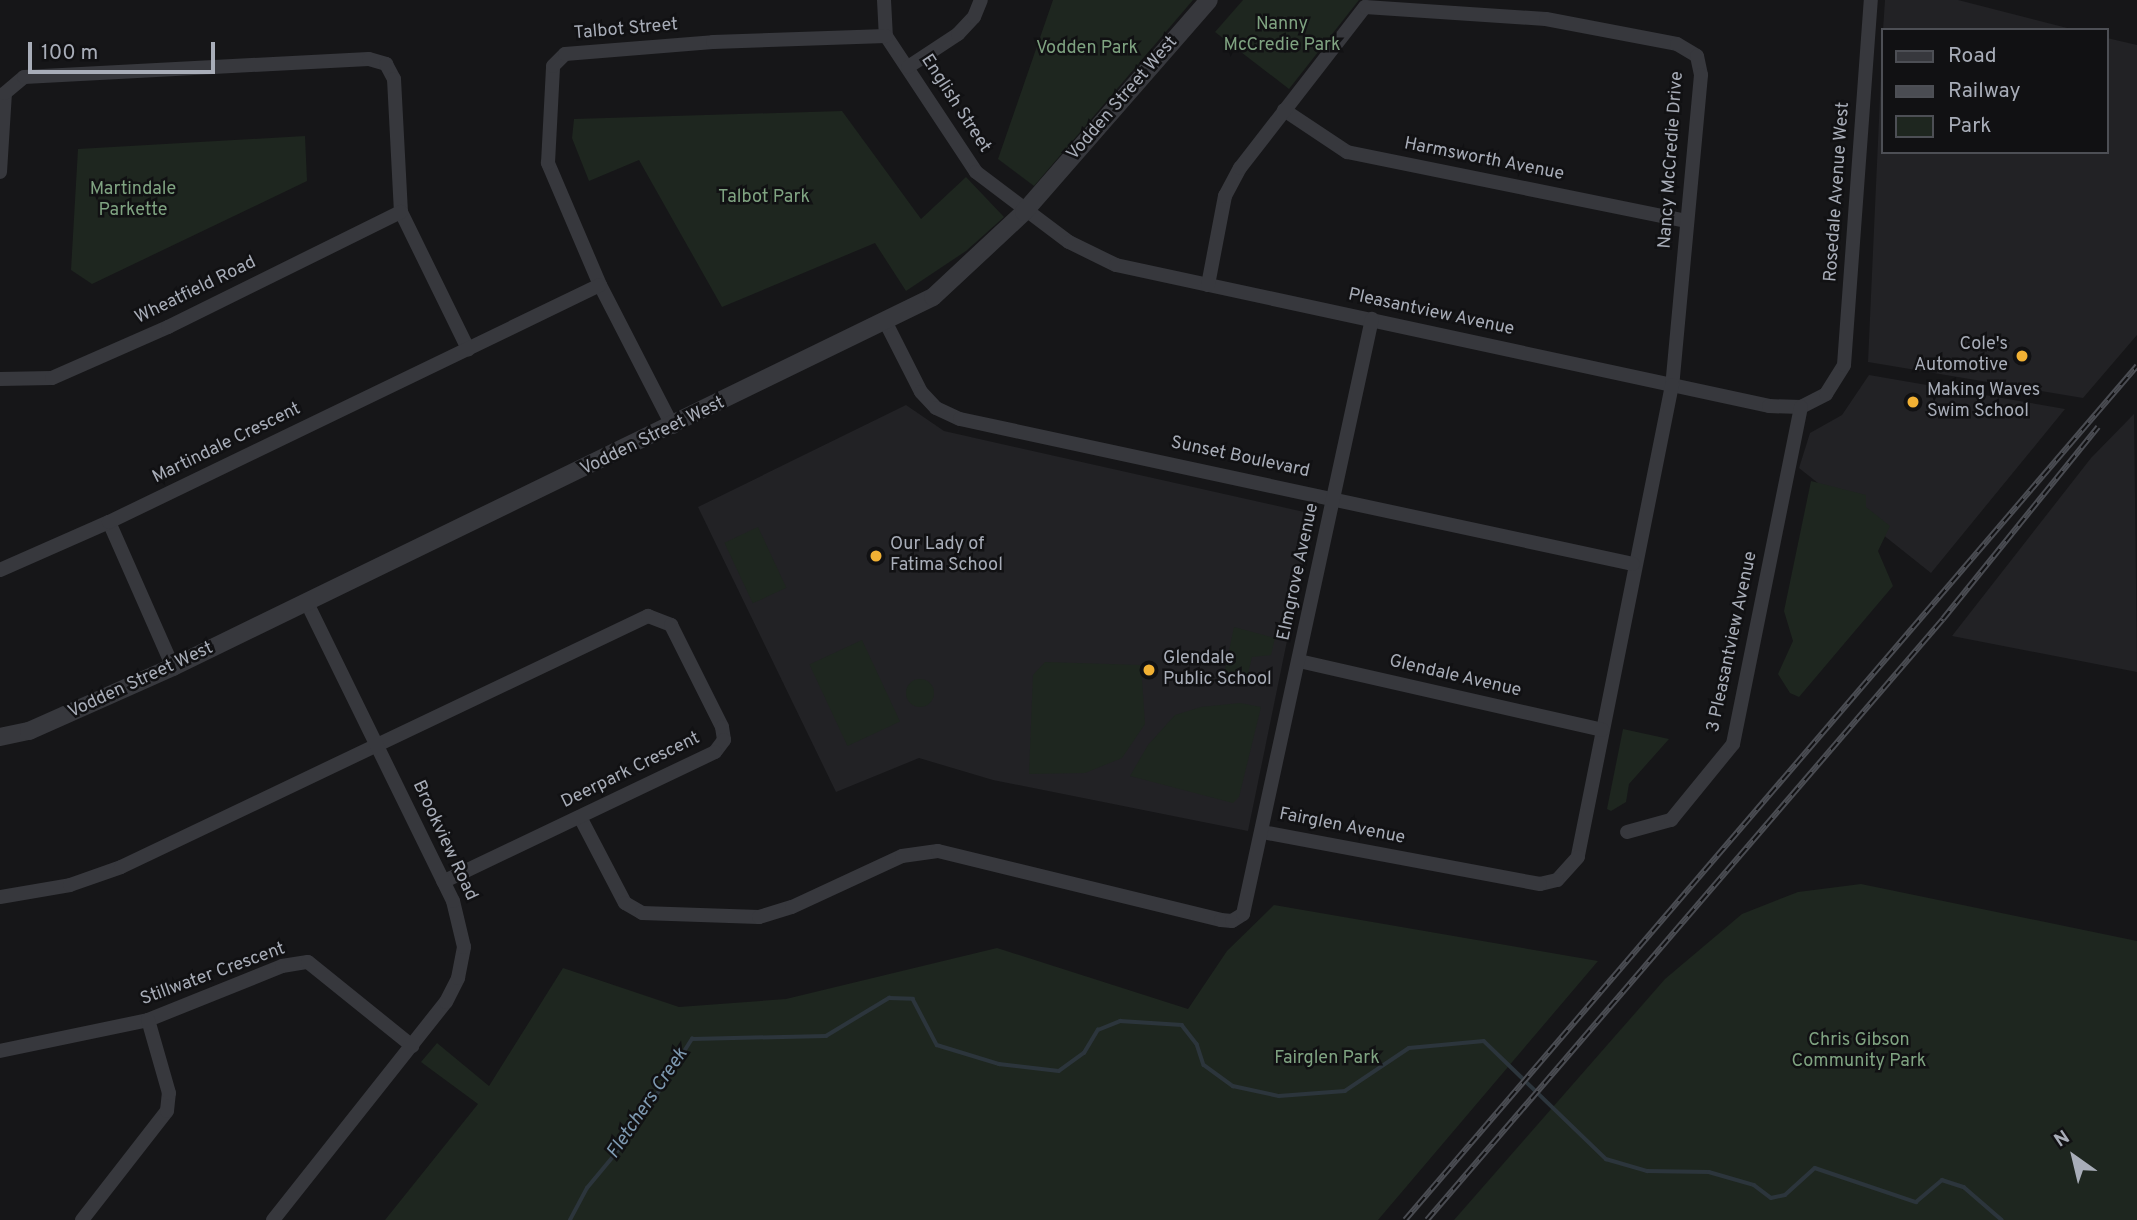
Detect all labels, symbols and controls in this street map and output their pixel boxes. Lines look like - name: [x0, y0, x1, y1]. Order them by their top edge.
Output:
- street label: Talbot Street: [573, 15, 679, 45]
- park label: Nanny McCredie Park: [1223, 15, 1341, 58]
- scale bar: [32, 28, 219, 72]
- legend: [1882, 28, 2109, 154]
- street label: Vodden Street West: [1063, 32, 1183, 166]
- park label: Vodden Park: [1036, 38, 1138, 60]
- text: 100 m: [41, 40, 98, 67]
- text: Road: [1948, 43, 1997, 70]
- street label: English Street: [915, 51, 995, 157]
- street label: Nancy McCredie Drive: [1655, 71, 1689, 249]
- text: Railway: [1948, 78, 2021, 105]
- street label: Rosedale Avenue West: [1821, 101, 1855, 283]
- text: Park: [1948, 113, 1991, 140]
- street label: Harmsworth Avenue: [1402, 134, 1566, 186]
- park label: Martindale Parkette: [90, 180, 176, 222]
- park label: Talbot Park: [718, 187, 810, 209]
- street label: Wheatfield Road: [132, 252, 260, 330]
- street label: Pleasantview Avenue: [1346, 285, 1516, 341]
- place label: Cole's Automotive: [1914, 335, 2008, 378]
- marker: Cole's Automotive: [2014, 348, 2030, 364]
- place label: Making Waves Swim School: [1927, 381, 2040, 424]
- street label: Vodden Street West: [577, 393, 729, 481]
- marker: Making Waves Swim School: [1905, 394, 1921, 410]
- street label: Martindale Crescent: [149, 399, 305, 489]
- street label: Sunset Boulevard: [1169, 433, 1311, 483]
- street label: Elmgrove Avenue: [1274, 501, 1324, 643]
- place label: Our Lady of Fatima School: [890, 535, 1003, 578]
- marker: Our Lady of Fatima School: [868, 548, 884, 564]
- street label: 3 Pleasantview Avenue: [1703, 549, 1763, 735]
- street label: Vodden Street West: [65, 638, 217, 724]
- place label: Glendale Public School: [1163, 649, 1272, 692]
- street label: Glendale Avenue: [1386, 651, 1524, 703]
- marker: Glendale Public School: [1141, 662, 1157, 678]
- street label: Deerpark Crescent: [558, 728, 704, 814]
- street label: Brookview Road: [407, 777, 481, 905]
- street label: Fairglen Avenue: [1277, 804, 1407, 850]
- street label: Stillwater Crescent: [138, 939, 288, 1011]
- park label: Chris Gibson Community Park: [1792, 1031, 1926, 1074]
- water label: Fletchers Creek: [603, 1044, 693, 1164]
- park label: Fairglen Park: [1274, 1048, 1380, 1070]
- north arrow: [2039, 1122, 2109, 1192]
- text: N: [2050, 1126, 2075, 1153]

